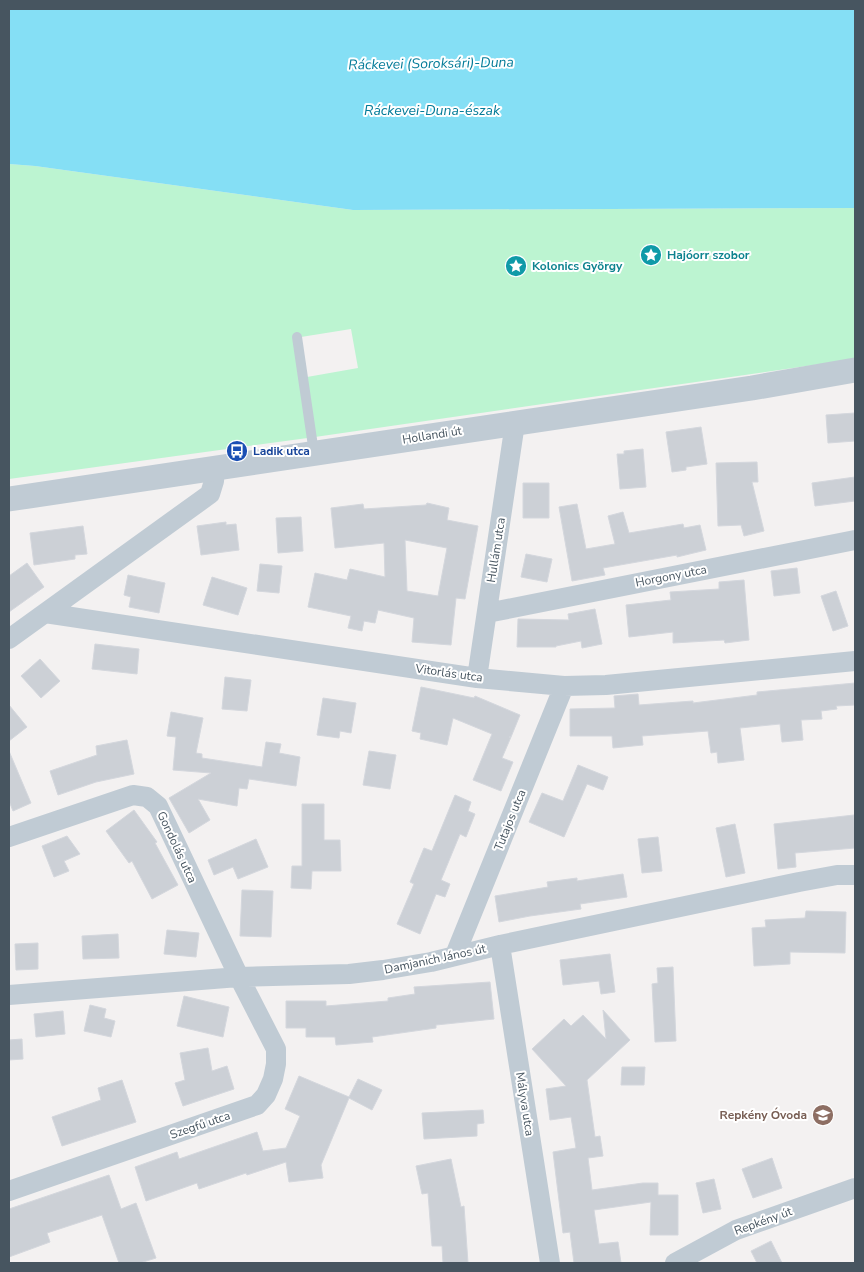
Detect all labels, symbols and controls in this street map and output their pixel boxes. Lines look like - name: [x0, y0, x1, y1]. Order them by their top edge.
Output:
- water label: Ráckevei (Soroksári)-Duna: [348, 53, 514, 74]
- water label: Ráckevei-Duna-észak: [364, 101, 501, 120]
- place icon: Hajóorr szobor: [639, 243, 663, 267]
- place label: Hajóorr szobor: [667, 247, 750, 263]
- place icon: Kolonics György: [504, 254, 528, 278]
- place label: Kolonics György: [532, 258, 623, 274]
- street label: Hollandi út: [401, 422, 464, 448]
- bus stop icon: Ladik utca: [225, 439, 249, 463]
- place label: Ladik utca: [253, 443, 310, 459]
- street label: Hullám utca: [483, 516, 509, 584]
- street label: Horgony utca: [634, 561, 708, 591]
- street label: Vitorlás utca: [413, 660, 484, 686]
- street label: Tutajos utca: [490, 787, 530, 853]
- street label: Gondolás utca: [153, 809, 201, 885]
- street label: Damjanich János út: [383, 940, 488, 978]
- street label: Mályva utca: [512, 1071, 538, 1137]
- school or university icon: Repkény Óvoda: [811, 1103, 835, 1127]
- street label: Szegfű utca: [168, 1107, 232, 1143]
- place label: Repkény Óvoda: [720, 1107, 807, 1123]
- street label: Repkény út: [732, 1203, 795, 1239]

